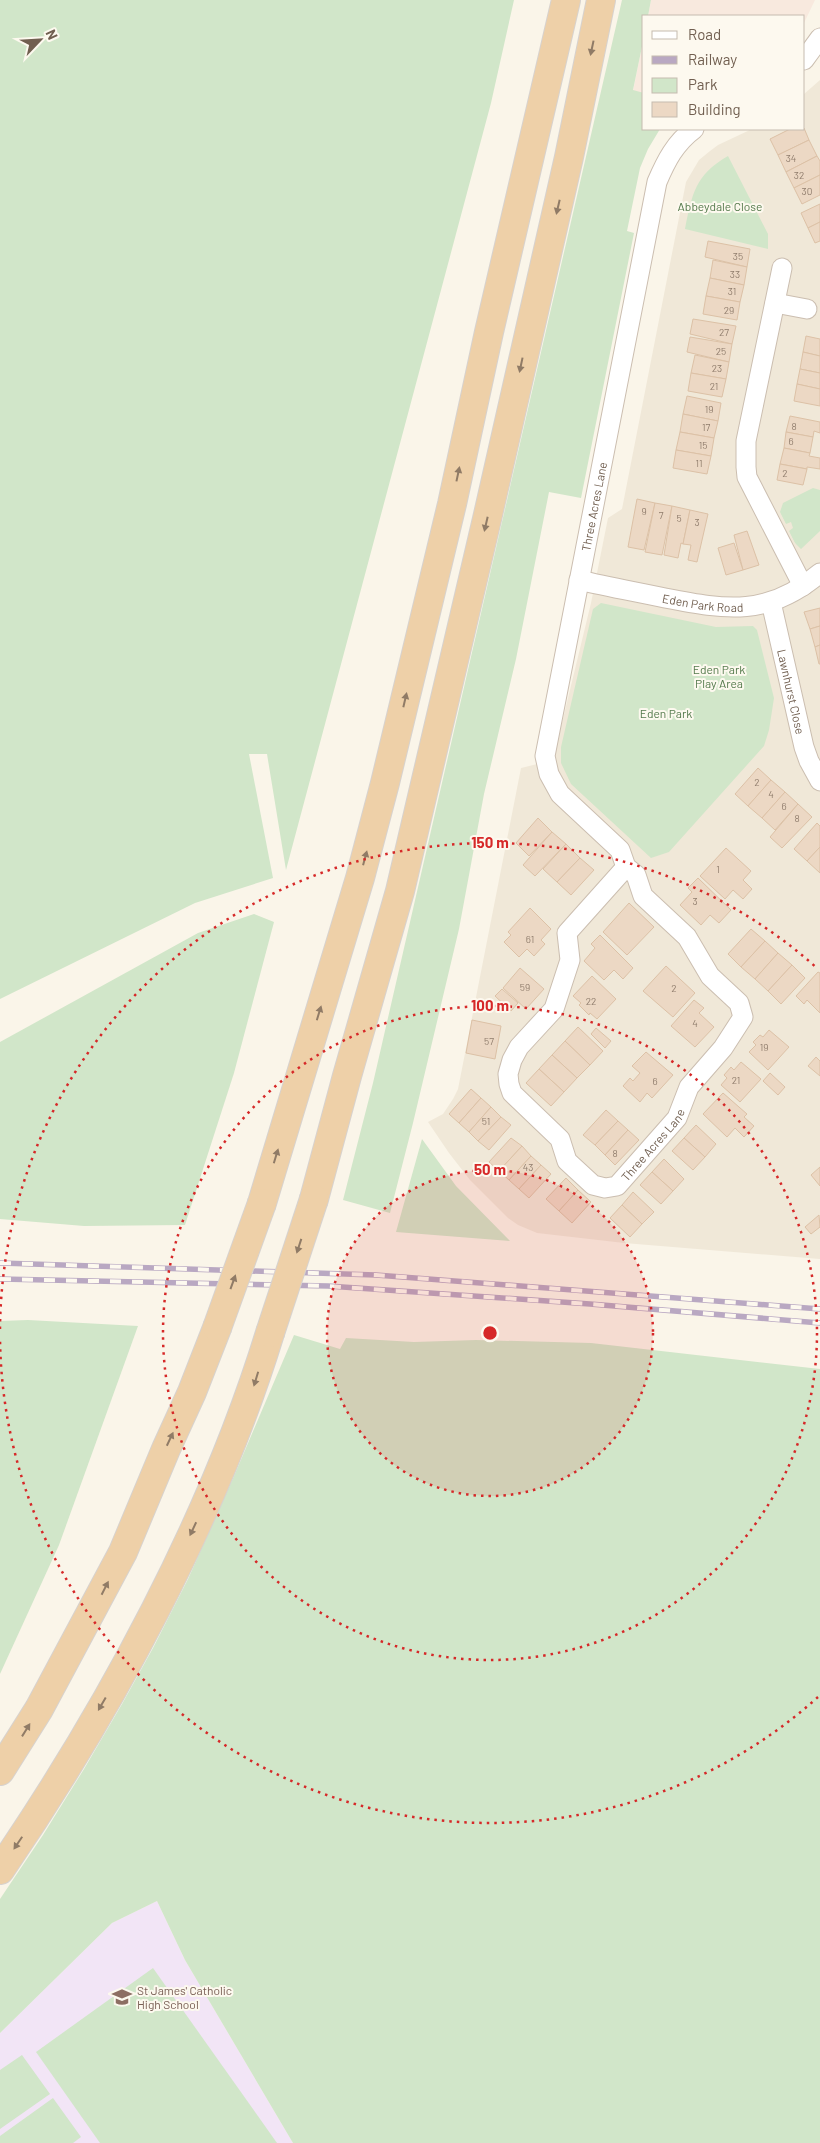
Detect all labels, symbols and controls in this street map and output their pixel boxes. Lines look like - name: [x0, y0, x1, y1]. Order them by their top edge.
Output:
- north arrow: [15, 15, 65, 65]
- legend: [642, 15, 805, 130]
- text: Road: [688, 25, 721, 43]
- text: N: [43, 26, 62, 42]
- one-way arrow: [587, 40, 595, 56]
- text: Railway: [688, 50, 737, 68]
- text: Park: [688, 75, 718, 93]
- text: Building: [688, 100, 741, 118]
- house number: 34: [786, 152, 796, 164]
- house number: 32: [794, 169, 804, 181]
- house number: 30: [802, 185, 812, 197]
- one-way arrow: [554, 199, 562, 214]
- park label: Abbeydale Close: [678, 199, 762, 213]
- house number: 35: [733, 250, 743, 262]
- house number: 33: [730, 268, 740, 280]
- house number: 31: [728, 285, 736, 297]
- house number: 29: [724, 304, 734, 316]
- house number: 27: [719, 326, 729, 338]
- house number: 25: [716, 345, 726, 357]
- one-way arrow: [517, 357, 525, 373]
- house number: 23: [712, 362, 722, 374]
- house number: 21: [710, 380, 718, 392]
- house number: 19: [705, 403, 713, 415]
- house number: 8: [791, 420, 797, 432]
- house number: 17: [702, 421, 710, 433]
- house number: 6: [788, 435, 794, 447]
- house number: 15: [699, 439, 707, 451]
- house number: 11: [695, 457, 703, 469]
- street label: Three Acres Lane: [578, 461, 609, 552]
- one-way arrow: [454, 466, 462, 481]
- house number: 2: [782, 467, 788, 479]
- house number: 9: [641, 505, 647, 517]
- house number: 7: [659, 509, 664, 521]
- house number: 5: [676, 512, 682, 524]
- one-way arrow: [482, 516, 490, 531]
- house number: 3: [694, 516, 700, 528]
- street label: Eden Park Road: [661, 591, 744, 614]
- street label: Lawnhurst Close: [775, 648, 808, 735]
- park label: Eden Park Play Area: [693, 662, 745, 690]
- one-way arrow: [401, 692, 409, 707]
- park label: Eden Park: [640, 706, 692, 720]
- house number: 2: [754, 776, 760, 788]
- house number: 4: [768, 788, 774, 800]
- house number: 6: [781, 800, 787, 812]
- house number: 8: [794, 812, 800, 824]
- text: 150 m: [471, 833, 509, 851]
- one-way arrow: [361, 850, 369, 865]
- house number: 1: [716, 863, 720, 875]
- house number: 3: [692, 895, 698, 907]
- house number: 61: [526, 933, 534, 945]
- house number: 59: [520, 981, 530, 993]
- house number: 2: [671, 982, 677, 994]
- house number: 22: [586, 995, 596, 1007]
- text: 100 m: [471, 996, 509, 1014]
- one-way arrow: [315, 1006, 323, 1021]
- house number: 4: [692, 1017, 698, 1029]
- house number: 57: [484, 1035, 494, 1047]
- house number: 19: [760, 1041, 768, 1053]
- house number: 21: [732, 1074, 740, 1086]
- house number: 6: [652, 1075, 658, 1087]
- street label: Three Acres Lane: [618, 1107, 687, 1184]
- house number: 51: [482, 1115, 490, 1127]
- house number: 8: [612, 1147, 618, 1159]
- one-way arrow: [272, 1148, 280, 1163]
- text: 50 m: [474, 1160, 506, 1178]
- house number: 43: [523, 1161, 533, 1173]
- one-way arrow: [294, 1238, 302, 1253]
- one-way arrow: [230, 1274, 237, 1289]
- centre of rings: [481, 1324, 499, 1342]
- one-way arrow: [251, 1372, 259, 1387]
- one-way arrow: [166, 1432, 175, 1447]
- one-way arrow: [188, 1522, 196, 1536]
- one-way arrow: [101, 1581, 109, 1595]
- one-way arrow: [98, 1698, 107, 1711]
- one-way arrow: [21, 1723, 30, 1737]
- one-way arrow: [13, 1836, 23, 1850]
- place label: St James' Catholic High School: [137, 1983, 232, 2011]
- school or university icon: St James' Catholic High School: [111, 1986, 133, 2008]

